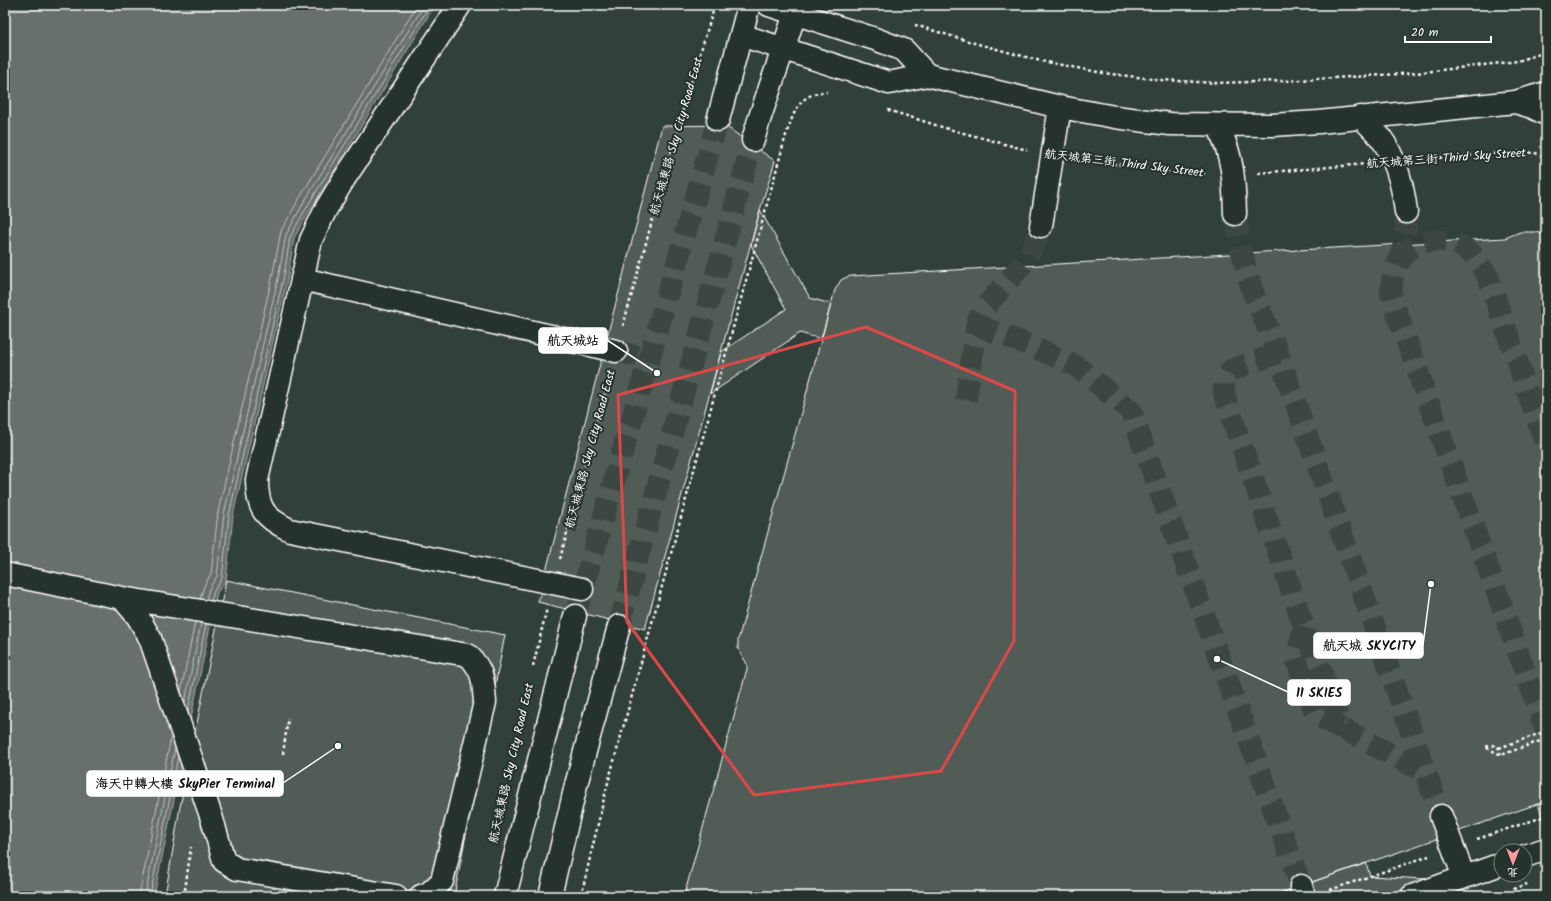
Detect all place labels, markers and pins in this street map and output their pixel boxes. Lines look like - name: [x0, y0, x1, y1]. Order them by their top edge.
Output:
- callout: 航天城站: [539, 328, 607, 353]
- callout: 航天城 SKYCITY: [1314, 633, 1423, 658]
- callout: 11 SKIES: [1288, 680, 1350, 705]
- callout: 海天中轉大樓 SkyPier Terminal: [87, 771, 283, 796]

